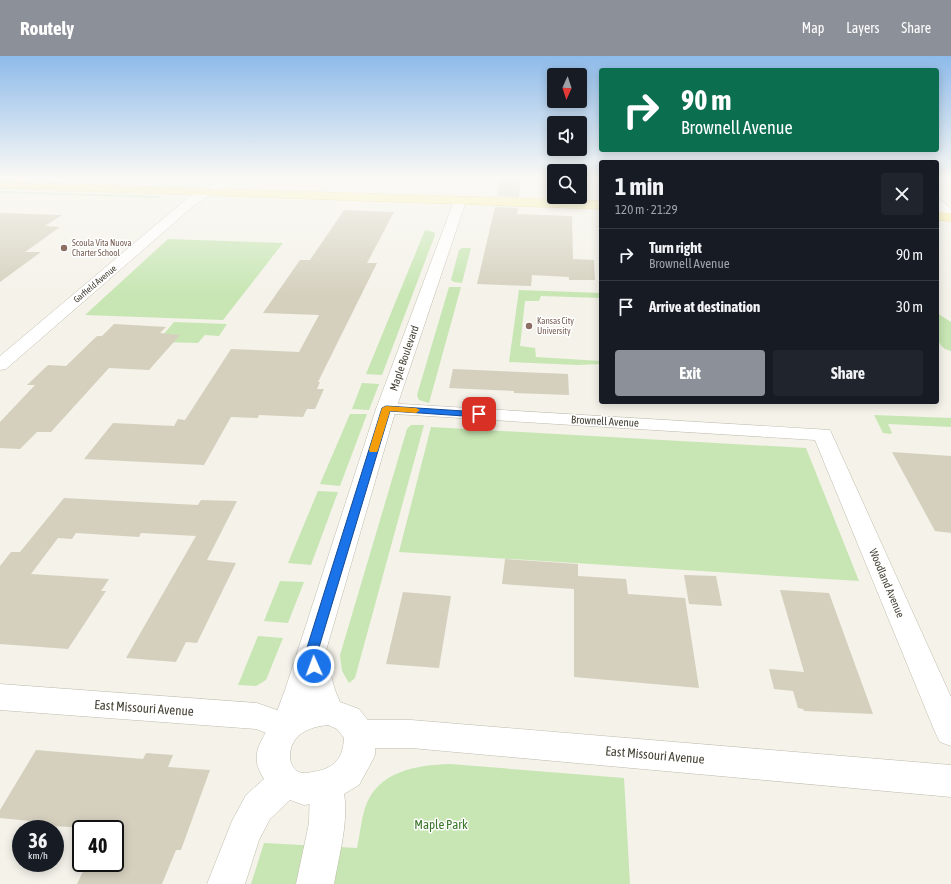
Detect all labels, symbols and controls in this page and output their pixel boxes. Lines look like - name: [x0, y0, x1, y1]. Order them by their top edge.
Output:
- text: Routely: [20, 17, 74, 39]
- text: Map: [802, 20, 824, 36]
- text: Layers: [846, 20, 879, 36]
- text: Share: [901, 20, 931, 36]
- north arrow: [547, 68, 587, 108]
- map controls: [547, 68, 587, 204]
- icon: right: [615, 84, 667, 136]
- text: 90 m: [681, 84, 731, 116]
- button: sound: [547, 116, 587, 156]
- text: Brownell Avenue: [681, 117, 793, 138]
- button: search: [547, 164, 587, 204]
- text: 1 min: [615, 173, 664, 200]
- button: close: [881, 173, 923, 215]
- text: 120 m · 21:29: [615, 202, 678, 217]
- place label: Scoula Vita Nuova Charter School: [72, 238, 132, 258]
- text: Turn right: [649, 239, 702, 256]
- marker: Scoula Vita Nuova Charter School: [59, 243, 69, 253]
- icon: right: [615, 244, 637, 266]
- text: 90 m: [896, 246, 923, 263]
- text: Brownell Avenue: [649, 256, 730, 271]
- street label: Garfield Avenue: [72, 263, 118, 305]
- icon: arrive: [615, 296, 637, 318]
- text: Arrive at destination: [649, 298, 760, 315]
- text: 30 m: [896, 298, 923, 315]
- place label: Kansas City University: [537, 316, 574, 336]
- marker: Kansas City University: [524, 321, 534, 331]
- street label: Maple Boulevard: [387, 324, 421, 392]
- button: Exit: [615, 350, 765, 396]
- button: Share: [773, 350, 923, 396]
- pin: [462, 397, 496, 431]
- icon: arrive: [468, 403, 490, 425]
- street label: Brownell Avenue: [571, 413, 639, 429]
- street label: Woodland Avenue: [867, 547, 907, 619]
- position arrow: [293, 645, 335, 687]
- street label: East Missouri Avenue: [94, 697, 194, 719]
- street label: East Missouri Avenue: [605, 743, 705, 767]
- park label: Maple Park: [414, 817, 468, 832]
- speed limit sign: 40: [72, 820, 124, 872]
- text: 36: [29, 829, 47, 852]
- text: km/h: [28, 850, 48, 861]

